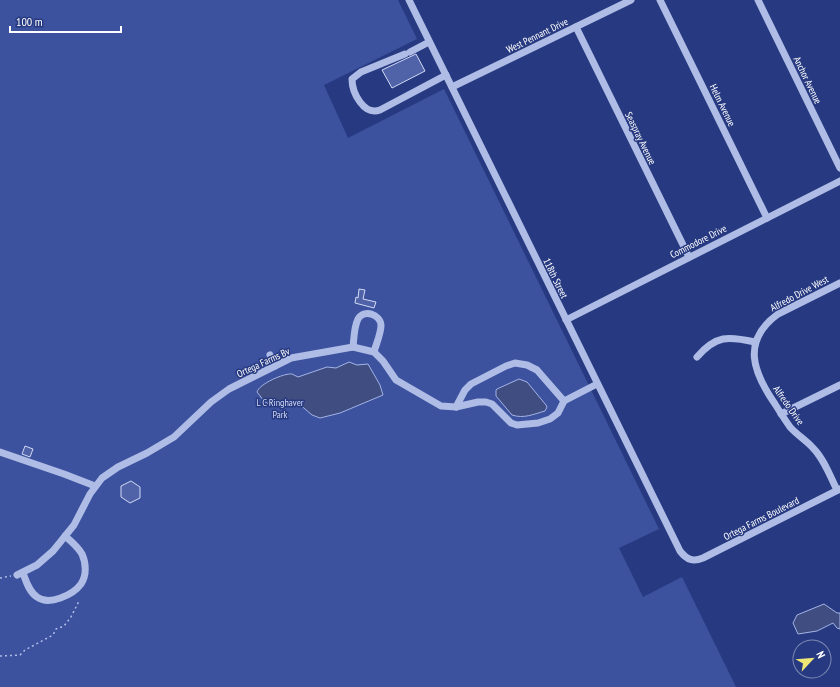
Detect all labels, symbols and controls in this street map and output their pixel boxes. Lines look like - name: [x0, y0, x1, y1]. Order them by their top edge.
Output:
- scale bar: [10, 8, 121, 34]
- text: 100 m: [16, 14, 43, 29]
- street label: West Pennant Drive: [504, 15, 570, 56]
- street label: Anchor Avenue: [790, 54, 825, 106]
- street label: Helm Avenue: [707, 82, 738, 129]
- street label: Seaspray Avenue: [622, 110, 659, 167]
- street label: Commodore Drive: [668, 222, 729, 261]
- street label: 118th Street: [540, 256, 571, 301]
- street label: Alfredo Drive West: [768, 273, 831, 314]
- street label: Ortega Farms Bv: [235, 344, 292, 380]
- street label: Alfredo Drive: [770, 383, 807, 428]
- park label: L C Ringhaver Park: [256, 396, 304, 421]
- street label: Ortega Farms Boulevard: [721, 494, 801, 543]
- north arrow: [792, 639, 832, 679]
- text: N: [813, 649, 829, 660]

